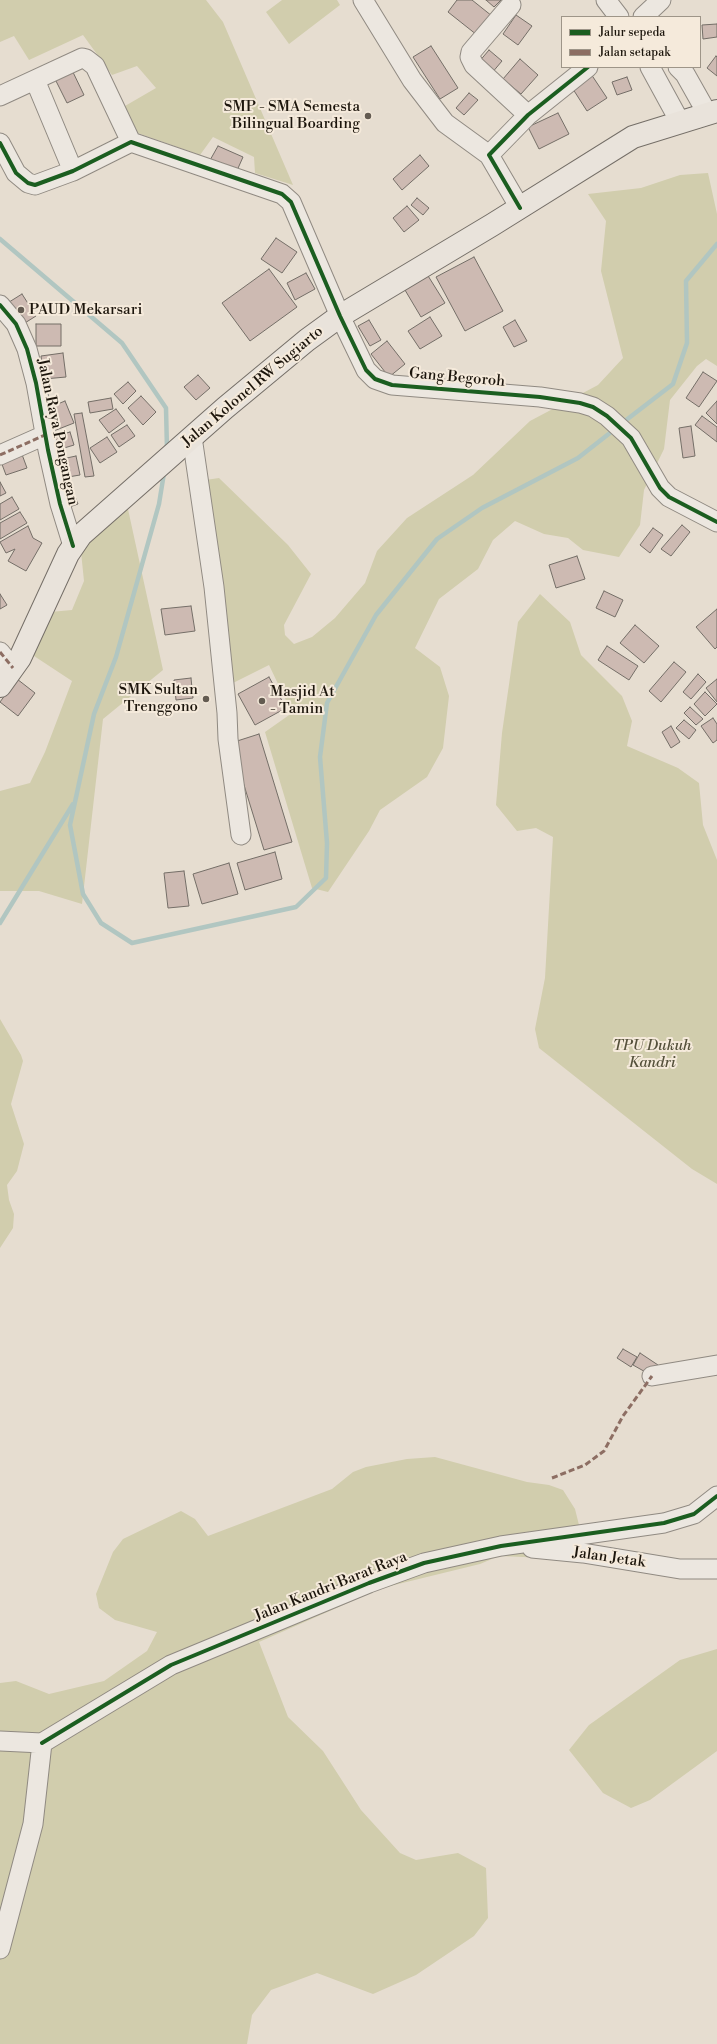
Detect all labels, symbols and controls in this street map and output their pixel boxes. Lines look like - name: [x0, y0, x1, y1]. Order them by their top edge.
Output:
- legend: [561, 16, 701, 68]
- text: Jalur sepeda: [599, 25, 665, 40]
- text: Jalan setapak: [599, 45, 671, 60]
- place label: SMP - SMA Semesta Bilingual Boarding: [224, 98, 360, 133]
- marker: SMP - SMA Semesta Bilingual Boarding: [363, 111, 373, 121]
- place label: PAUD Mekarsari: [29, 301, 142, 319]
- marker: PAUD Mekarsari: [16, 305, 26, 315]
- street label: Jalan Kolonel RW Sugiarto: [179, 323, 327, 451]
- street label: Jalan Raya Pongangan: [33, 357, 81, 507]
- street label: Gang Begoroh: [408, 365, 506, 391]
- place label: SMK Sultan Trenggono: [118, 681, 198, 716]
- place label: Masjid At - Tamin: [270, 683, 335, 718]
- marker: SMK Sultan Trenggono: [201, 694, 211, 704]
- marker: Masjid At - Tamin: [257, 696, 267, 706]
- park label: TPU Dukuh Kandri: [613, 1037, 691, 1072]
- street label: Jalan Jetak: [572, 1544, 646, 1572]
- street label: Jalan Kandri Barat Raya: [252, 1548, 410, 1626]

